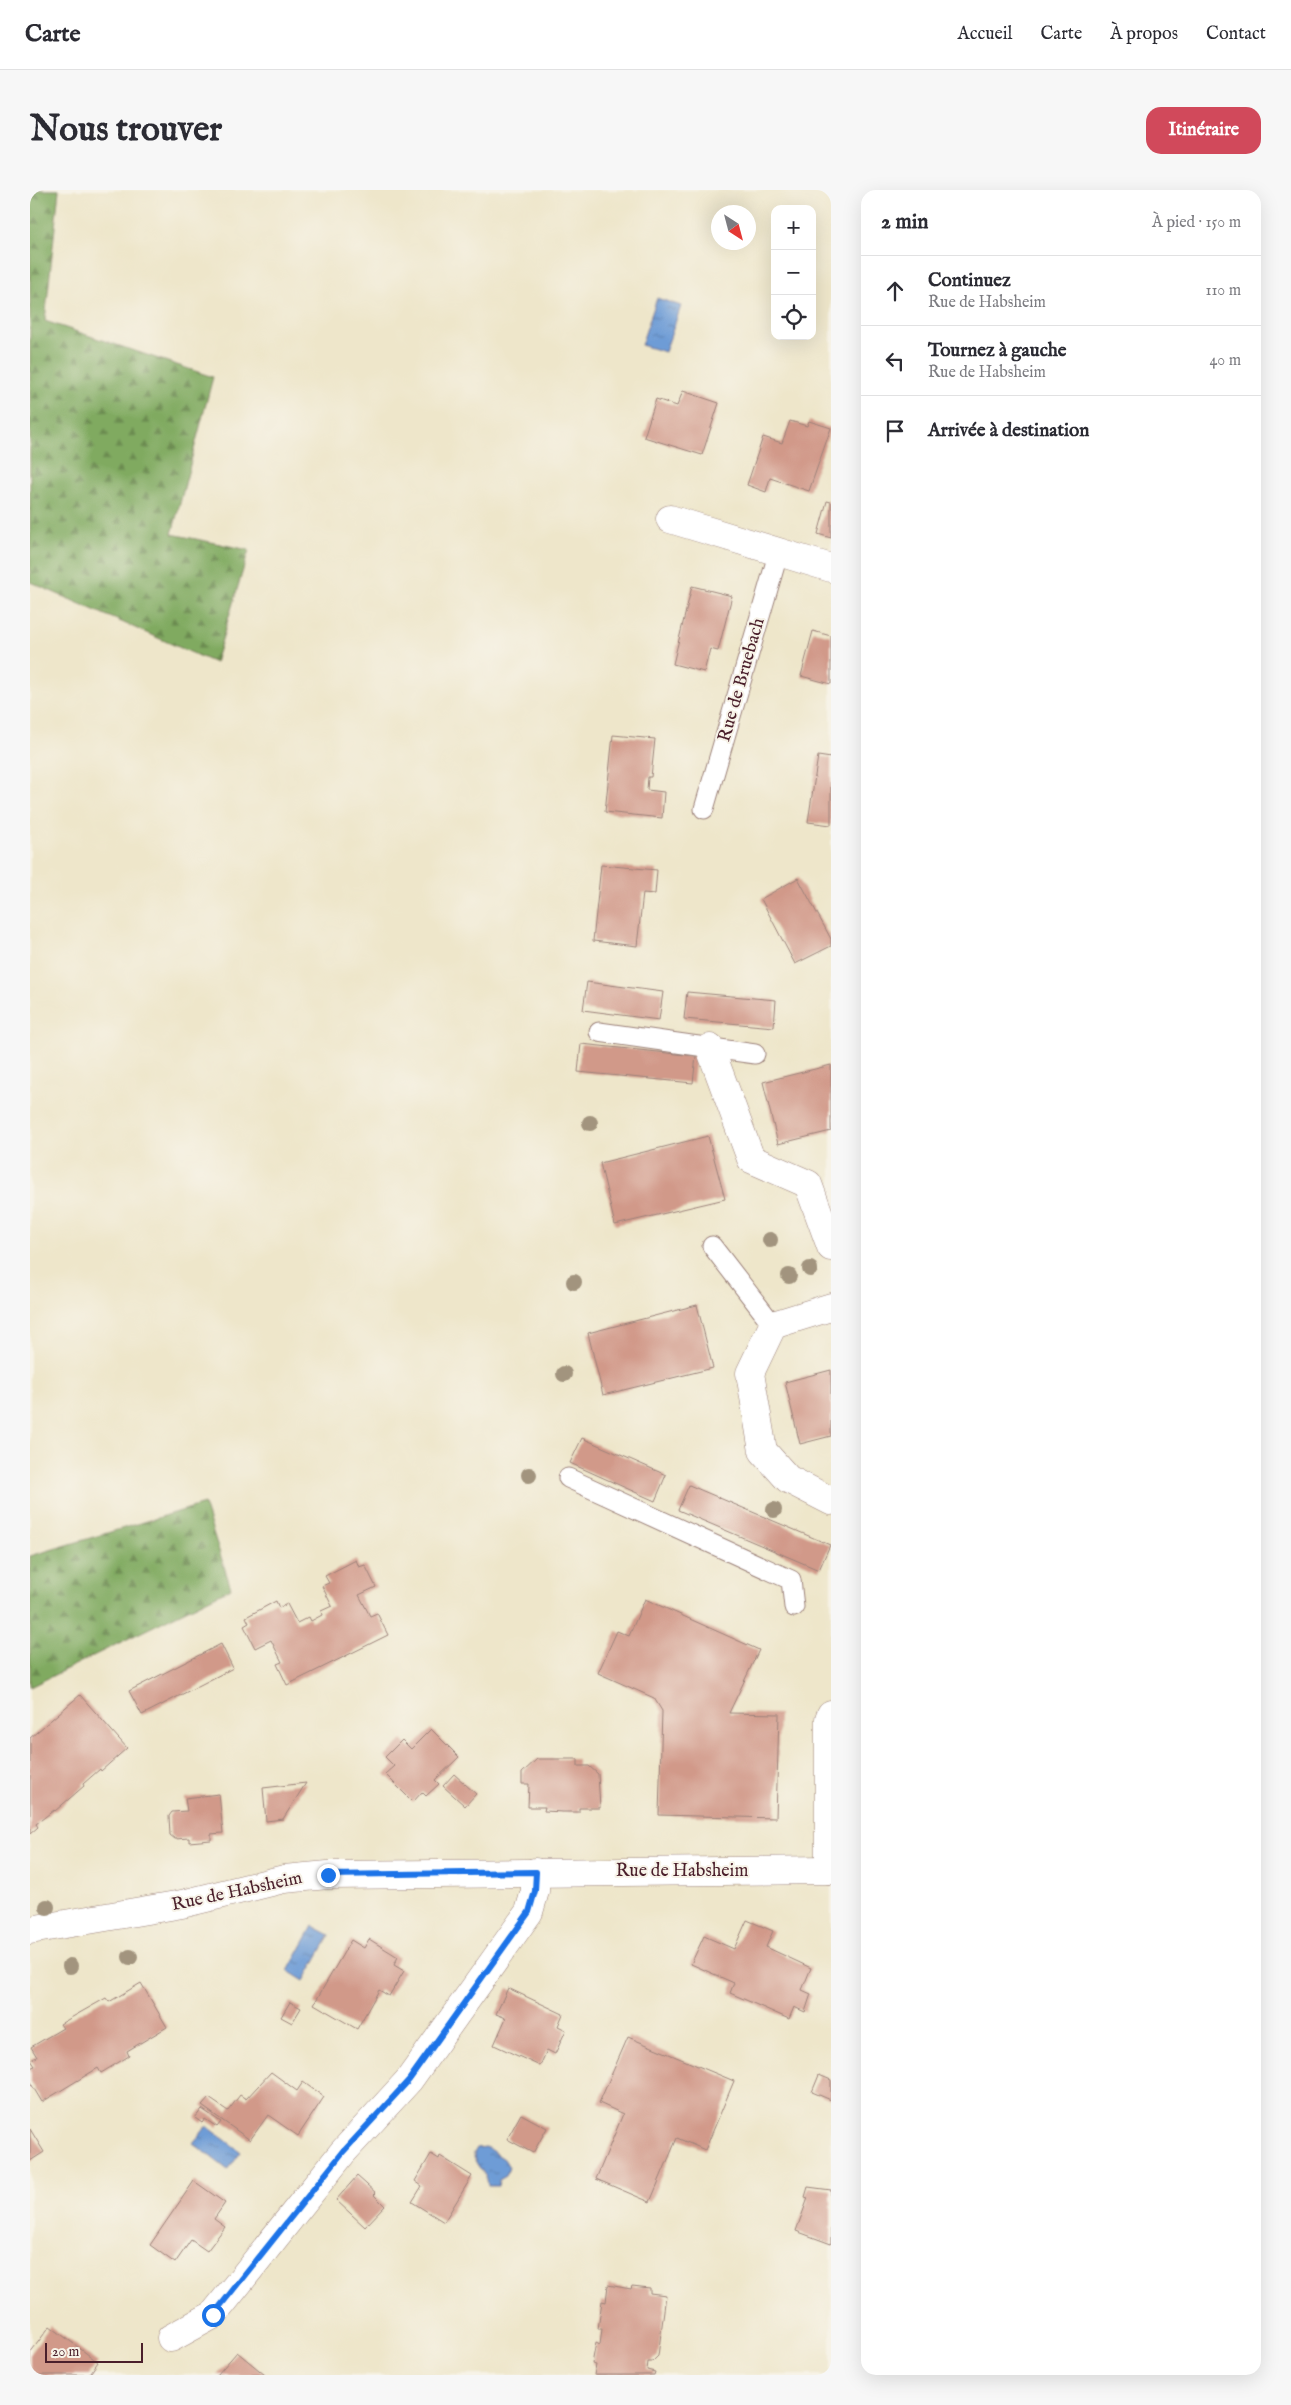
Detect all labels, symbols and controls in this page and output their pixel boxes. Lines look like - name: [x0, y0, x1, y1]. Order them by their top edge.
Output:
- text: Carte: [25, 19, 81, 50]
- text: Accueil: [958, 23, 1013, 46]
- text: Carte: [1041, 23, 1082, 46]
- text: À propos: [1110, 23, 1178, 46]
- text: Contact: [1206, 23, 1266, 46]
- button: Itinéraire: [1146, 107, 1261, 154]
- text: Nous trouver: [30, 108, 222, 153]
- north arrow: [711, 205, 756, 250]
- map controls: [771, 205, 816, 340]
- button: +: [771, 205, 816, 250]
- text: 2 min: [881, 209, 928, 236]
- text: À pied · 150 m: [1152, 213, 1241, 233]
- button: −: [771, 250, 816, 295]
- text: Continuez: [928, 269, 1011, 293]
- icon: ahead: [881, 277, 909, 305]
- text: 110 m: [1205, 281, 1241, 301]
- text: Rue de Habsheim: [928, 293, 1046, 313]
- button: locate: [771, 295, 816, 340]
- text: Tournez à gauche: [928, 339, 1067, 363]
- icon: left: [881, 347, 909, 375]
- text: 40 m: [1209, 351, 1241, 371]
- text: Rue de Habsheim: [928, 363, 1046, 383]
- icon: arrive: [881, 417, 909, 445]
- text: Arrivée à destination: [928, 419, 1089, 443]
- street label: Rue de Bruebach: [713, 615, 771, 745]
- street label: Rue de Habsheim: [616, 1860, 748, 1883]
- route end: [317, 1864, 340, 1887]
- street label: Rue de Habsheim: [170, 1867, 304, 1917]
- route start: [202, 2304, 225, 2327]
- scale bar: [45, 2340, 142, 2363]
- text: 20 m: [52, 2343, 79, 2361]

